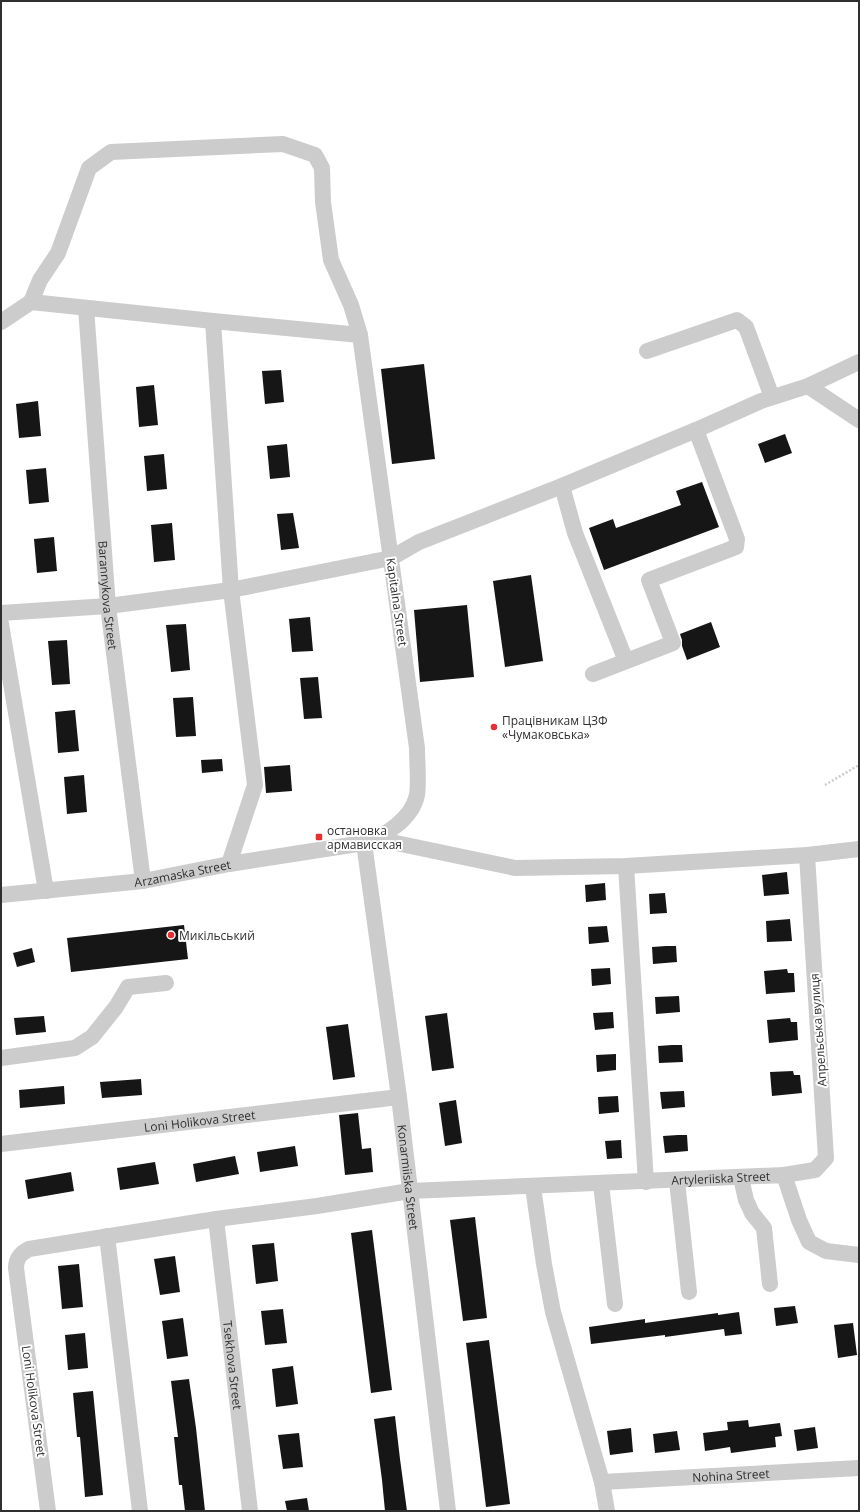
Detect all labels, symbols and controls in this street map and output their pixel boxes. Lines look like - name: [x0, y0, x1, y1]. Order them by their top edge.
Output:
- street label: Barannykova Street: [95, 540, 122, 651]
- street label: Kapitalna Street: [382, 557, 412, 647]
- place label: Працівникам ЦЗФ «Чумаковська»: [502, 712, 608, 743]
- marker: Працівникам ЦЗФ «Чумаковська»: [489, 722, 499, 732]
- place label: остановка армависская: [327, 822, 402, 853]
- marker: остановка армависская: [314, 832, 324, 842]
- street label: Arzamaska Street: [134, 855, 232, 890]
- place label: Микільський: [179, 927, 255, 944]
- marker: Микільський: [166, 930, 176, 940]
- street label: Апрельська вулиця: [806, 973, 830, 1087]
- street label: Loni Holikova Street: [143, 1106, 256, 1136]
- street label: Konarmiiska Street: [394, 1123, 423, 1231]
- street label: Artyleriiska Street: [671, 1167, 771, 1188]
- street label: Tsekhova Street: [219, 1320, 247, 1410]
- street label: Loni Holikova Street: [18, 1344, 50, 1458]
- street label: Nohina Street: [692, 1464, 770, 1486]

